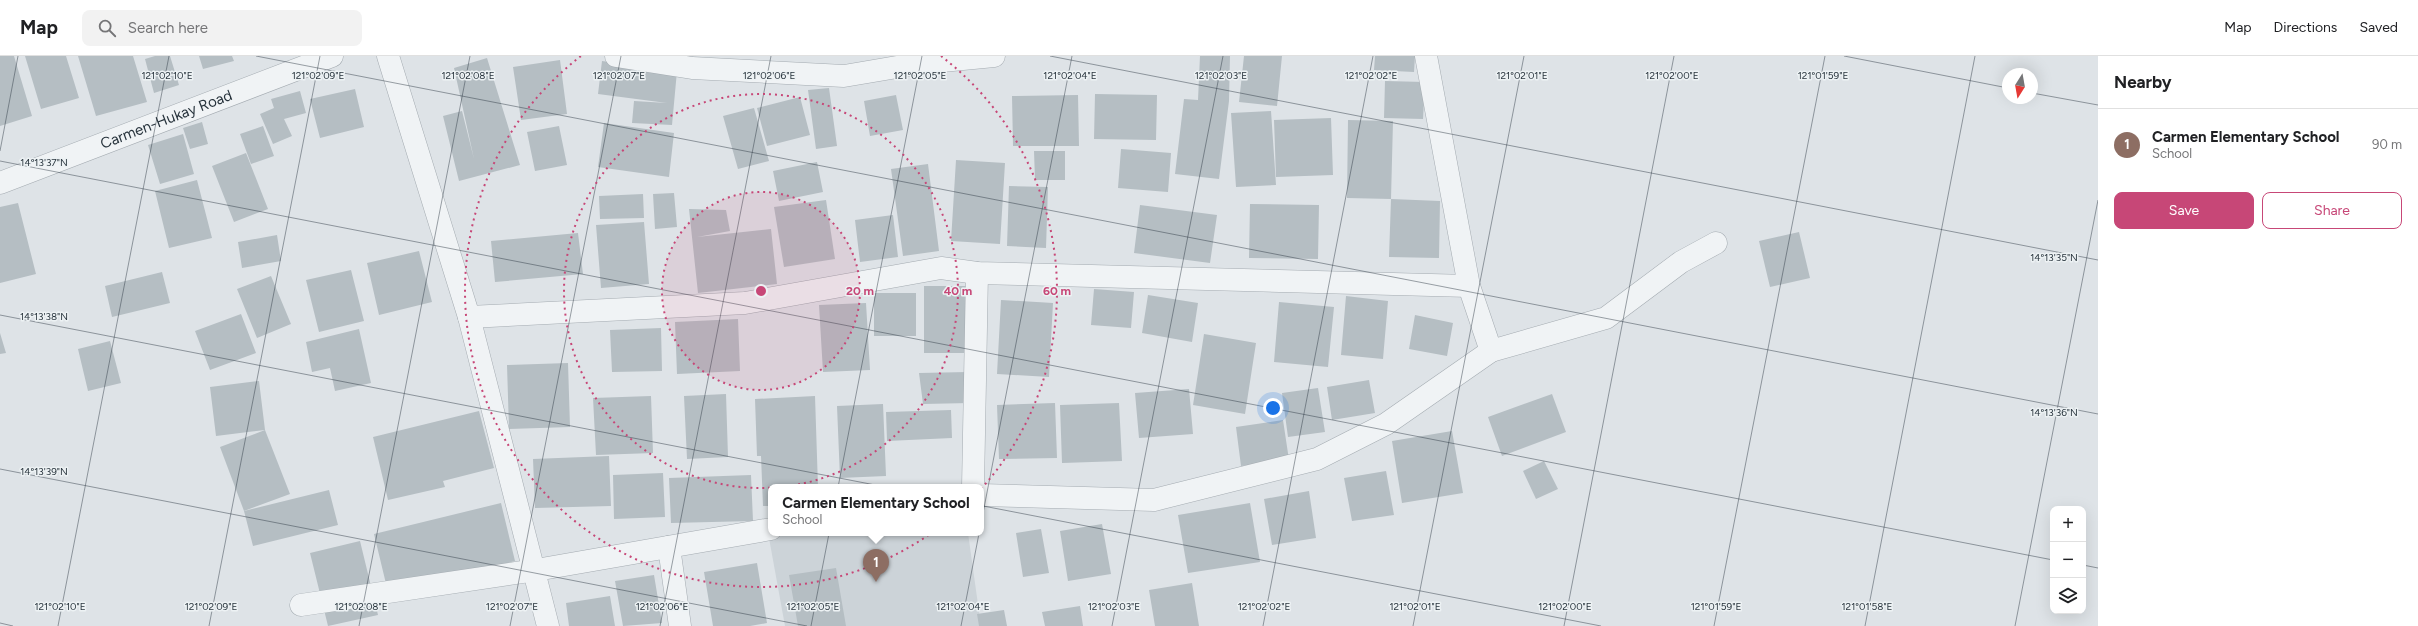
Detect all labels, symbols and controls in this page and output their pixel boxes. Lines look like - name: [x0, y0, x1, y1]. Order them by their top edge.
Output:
- search box: [82, 10, 362, 46]
- text: Map: [20, 16, 58, 39]
- icon: search: [96, 17, 118, 39]
- text: Search here: [128, 19, 208, 37]
- text: Map: [2224, 19, 2252, 36]
- text: Directions: [2274, 19, 2337, 36]
- text: Saved: [2359, 19, 2398, 36]
- north arrow: [2002, 68, 2038, 104]
- text: 121°02'10"E: [141, 69, 193, 82]
- text: 121°02'09"E: [292, 69, 344, 82]
- text: 121°02'08"E: [441, 69, 495, 82]
- text: 121°02'07"E: [593, 69, 645, 82]
- text: 121°02'06"E: [743, 69, 795, 82]
- text: 121°02'05"E: [894, 69, 946, 82]
- text: 121°02'04"E: [1043, 69, 1097, 82]
- text: 121°02'03"E: [1195, 69, 1247, 82]
- text: 121°02'02"E: [1345, 69, 1397, 82]
- text: 121°02'01"E: [1496, 69, 1548, 82]
- text: 121°02'00"E: [1645, 69, 1699, 82]
- text: 121°01'59"E: [1798, 69, 1848, 82]
- text: Nearby: [2114, 72, 2172, 92]
- street label: Carmen-Hukay Road: [98, 86, 235, 153]
- text: Carmen Elementary School: [2152, 128, 2340, 146]
- text: 1: [2124, 137, 2130, 152]
- text: 90 m: [2372, 137, 2402, 152]
- text: School: [2152, 146, 2192, 161]
- text: 14°13'37"N: [20, 156, 68, 169]
- button: Save: [2114, 192, 2254, 229]
- button: Share: [2262, 192, 2402, 229]
- text: 14°13'35"N: [2030, 251, 2078, 264]
- centre of rings: [754, 284, 768, 298]
- text: 20 m: [846, 284, 874, 298]
- text: 40 m: [944, 284, 972, 298]
- text: 60 m: [1043, 284, 1071, 298]
- text: 14°13'38"N: [20, 310, 68, 323]
- your location: [1263, 398, 1283, 418]
- text: 14°13'36"N: [2030, 406, 2078, 419]
- text: 14°13'39"N: [20, 465, 68, 478]
- popup: [768, 484, 984, 536]
- text: Carmen Elementary School: [782, 494, 970, 512]
- map controls: [2050, 506, 2086, 614]
- button: +: [2050, 506, 2086, 542]
- text: School: [782, 512, 822, 527]
- button: −: [2050, 542, 2086, 578]
- pin: 1: [863, 549, 889, 582]
- button: layers: [2050, 578, 2086, 614]
- text: 121°02'10"E: [34, 600, 86, 613]
- text: 121°02'09"E: [185, 600, 237, 613]
- text: 121°02'08"E: [334, 600, 388, 613]
- text: 121°02'07"E: [486, 600, 538, 613]
- text: 121°02'06"E: [636, 600, 688, 613]
- text: 121°02'05"E: [787, 600, 839, 613]
- text: 121°02'04"E: [936, 600, 990, 613]
- text: 121°02'03"E: [1088, 600, 1140, 613]
- text: 121°02'02"E: [1238, 600, 1290, 613]
- text: 121°02'01"E: [1389, 600, 1441, 613]
- text: 121°02'00"E: [1538, 600, 1592, 613]
- text: 121°01'59"E: [1691, 600, 1741, 613]
- text: 121°01'58"E: [1841, 600, 1893, 613]

